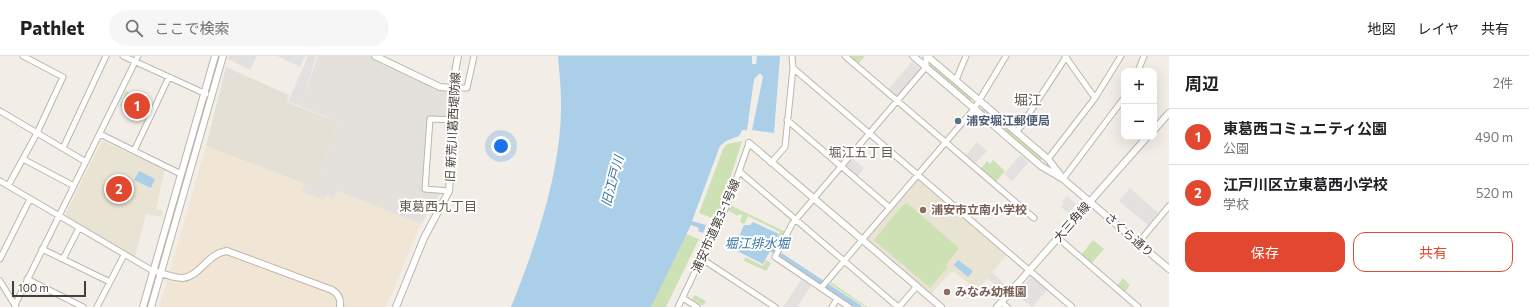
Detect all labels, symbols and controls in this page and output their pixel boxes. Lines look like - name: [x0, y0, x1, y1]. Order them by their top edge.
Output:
- search box: [109, 10, 389, 46]
- text: Pathlet: [20, 16, 85, 39]
- icon: search: [123, 17, 145, 39]
- text: ここで検索: [155, 19, 230, 37]
- text: 地図: [1367, 20, 1395, 37]
- text: レイヤ: [1417, 20, 1459, 37]
- text: 共有: [1481, 20, 1509, 37]
- map controls: [1121, 68, 1157, 140]
- button: +: [1121, 68, 1157, 104]
- street label: 旧 新荒川葛西堤防線: [442, 72, 462, 182]
- text: 周辺: [1185, 73, 1219, 94]
- text: 2件: [1493, 75, 1513, 91]
- pin: 1: [124, 91, 150, 121]
- district label: 堀江: [1014, 91, 1042, 108]
- button: −: [1121, 104, 1157, 140]
- place label: 浦安堀江郵便局: [966, 113, 1050, 127]
- marker: 浦安堀江郵便局: [953, 116, 963, 126]
- text: 東葛西コミュニティ公園: [1223, 119, 1387, 137]
- text: 1: [1195, 129, 1201, 145]
- text: 490 m: [1475, 129, 1513, 145]
- your location: [491, 136, 511, 156]
- text: 公園: [1223, 140, 1249, 156]
- district label: 堀江五丁目: [828, 144, 894, 160]
- water label: 旧江戸川: [598, 152, 627, 208]
- pin: 2: [106, 174, 132, 204]
- text: 江戸川区立東葛西小学校: [1223, 175, 1388, 193]
- street label: 浦安市道第3-1号線: [688, 177, 742, 275]
- text: 2: [1194, 185, 1202, 201]
- text: 520 m: [1476, 185, 1513, 201]
- text: 学校: [1223, 196, 1249, 212]
- district label: 東葛西九丁目: [399, 198, 477, 214]
- street label: 大三角線: [1050, 199, 1092, 244]
- place label: 浦安市立南小学校: [931, 202, 1027, 216]
- marker: 浦安市立南小学校: [918, 205, 928, 215]
- street label: さくら通り: [1102, 209, 1157, 259]
- button: 保存: [1185, 232, 1345, 272]
- button: 共有: [1353, 232, 1513, 272]
- water label: 堀江排水堀: [724, 235, 791, 251]
- scale bar: [12, 279, 86, 298]
- text: 100 m: [18, 281, 49, 294]
- place label: みなみ幼稚園: [955, 284, 1027, 298]
- marker: みなみ幼稚園: [942, 287, 952, 297]

